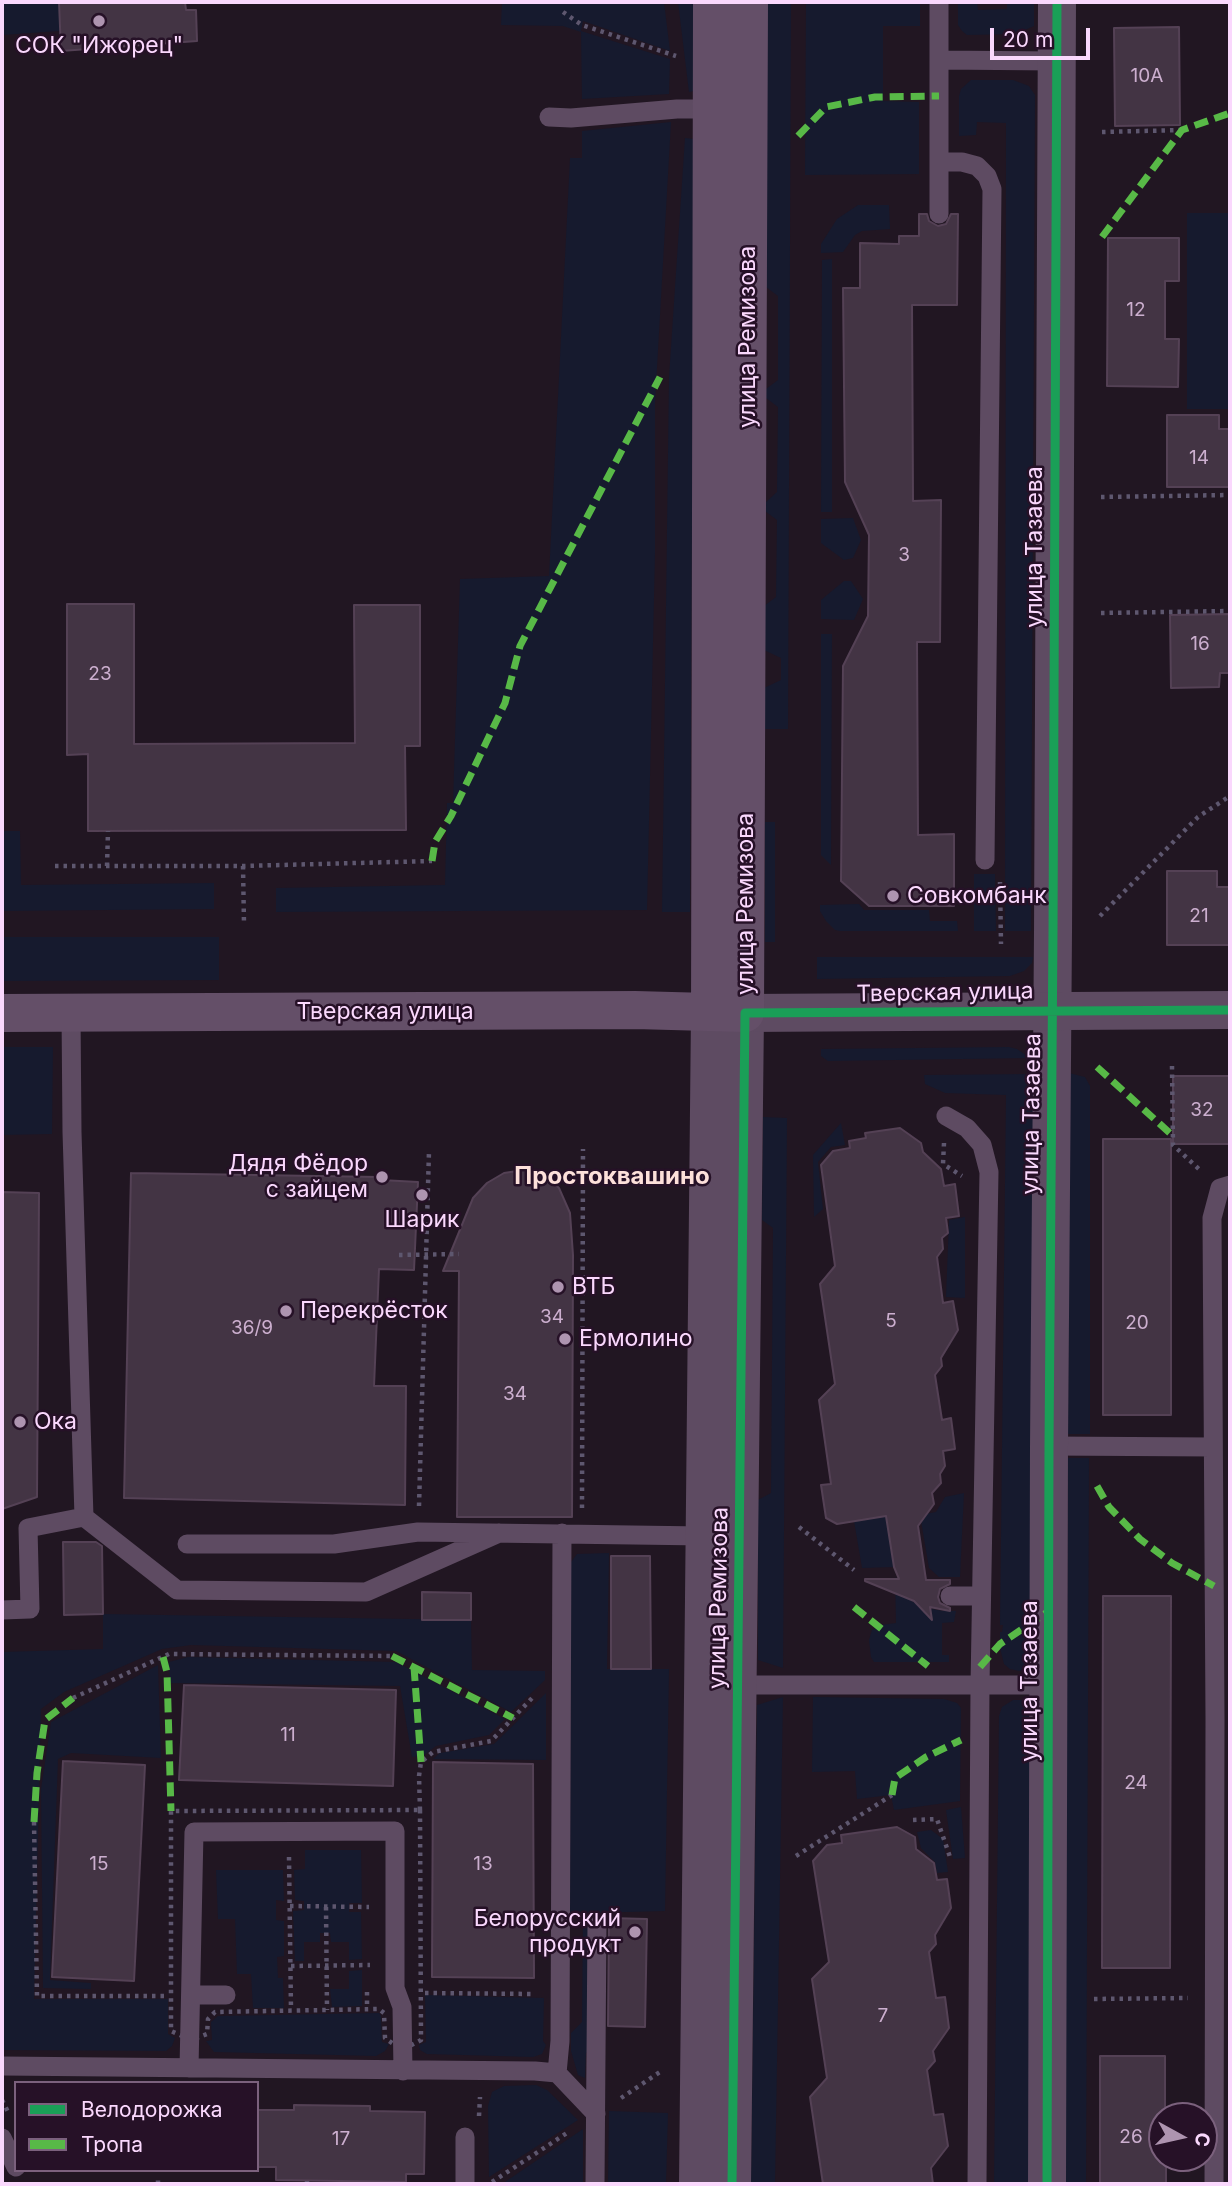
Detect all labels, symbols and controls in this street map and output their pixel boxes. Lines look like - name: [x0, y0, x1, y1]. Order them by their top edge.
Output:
- marker: СОК "Ижорец": [91, 13, 107, 29]
- scale bar: [994, 14, 1094, 58]
- text: 20 m: [1003, 27, 1053, 52]
- place label: СОК "Ижорец": [15, 32, 183, 60]
- house number: 10А: [1131, 65, 1163, 87]
- street label: улица Ремизова: [734, 246, 762, 428]
- house number: 12: [1126, 299, 1146, 321]
- house number: 14: [1189, 447, 1209, 469]
- street label: улица Тазаева: [1021, 466, 1049, 628]
- house number: 3: [898, 544, 910, 566]
- house number: 16: [1190, 633, 1210, 655]
- house number: 23: [88, 663, 112, 685]
- street label: улица Ремизова: [732, 813, 760, 995]
- place label: Совкомбанк: [907, 882, 1047, 910]
- marker: Совкомбанк: [885, 888, 901, 904]
- house number: 21: [1189, 905, 1209, 927]
- street label: Тверская улица: [856, 978, 1034, 1008]
- street label: Тверская улица: [296, 998, 474, 1026]
- street label: улица Тазаева: [1017, 1033, 1047, 1195]
- house number: 32: [1190, 1099, 1214, 1121]
- place label: Дядя Фёдор с зайцем: [228, 1150, 368, 1204]
- district label: Простоквашино: [514, 1163, 710, 1191]
- marker: Дядя Фёдор с зайцем: [374, 1169, 390, 1185]
- marker: Шарик: [414, 1187, 430, 1203]
- place label: Шарик: [384, 1206, 460, 1234]
- place label: ВТБ: [572, 1273, 615, 1301]
- marker: ВТБ: [550, 1279, 566, 1295]
- place label: Перекрёсток: [300, 1297, 448, 1325]
- marker: Перекрёсток: [278, 1303, 294, 1319]
- house number: 34: [540, 1306, 564, 1328]
- house number: 5: [885, 1310, 897, 1332]
- house number: 20: [1125, 1312, 1149, 1334]
- house number: 36/9: [231, 1317, 273, 1339]
- place label: Ермолино: [579, 1325, 693, 1353]
- marker: Ермолино: [557, 1331, 573, 1347]
- house number: 34: [503, 1383, 527, 1405]
- place label: Ока: [34, 1408, 77, 1436]
- marker: Ока: [12, 1414, 28, 1430]
- street label: улица Ремизова: [704, 1507, 734, 1689]
- street label: улица Тазаева: [1016, 1600, 1044, 1762]
- house number: 11: [280, 1724, 296, 1746]
- house number: 24: [1124, 1772, 1148, 1794]
- house number: 15: [89, 1853, 109, 1875]
- house number: 13: [473, 1853, 493, 1875]
- place label: Белорусский продукт: [474, 1905, 621, 1959]
- marker: Белорусский продукт: [627, 1924, 643, 1940]
- house number: 7: [878, 2005, 888, 2027]
- legend: [14, 2081, 259, 2172]
- text: Велодорожка: [81, 2097, 223, 2122]
- north arrow: [1148, 2102, 1218, 2172]
- house number: 26: [1119, 2126, 1143, 2148]
- house number: 17: [332, 2128, 350, 2150]
- text: С: [1190, 2131, 1215, 2148]
- text: Тропа: [81, 2132, 143, 2157]

